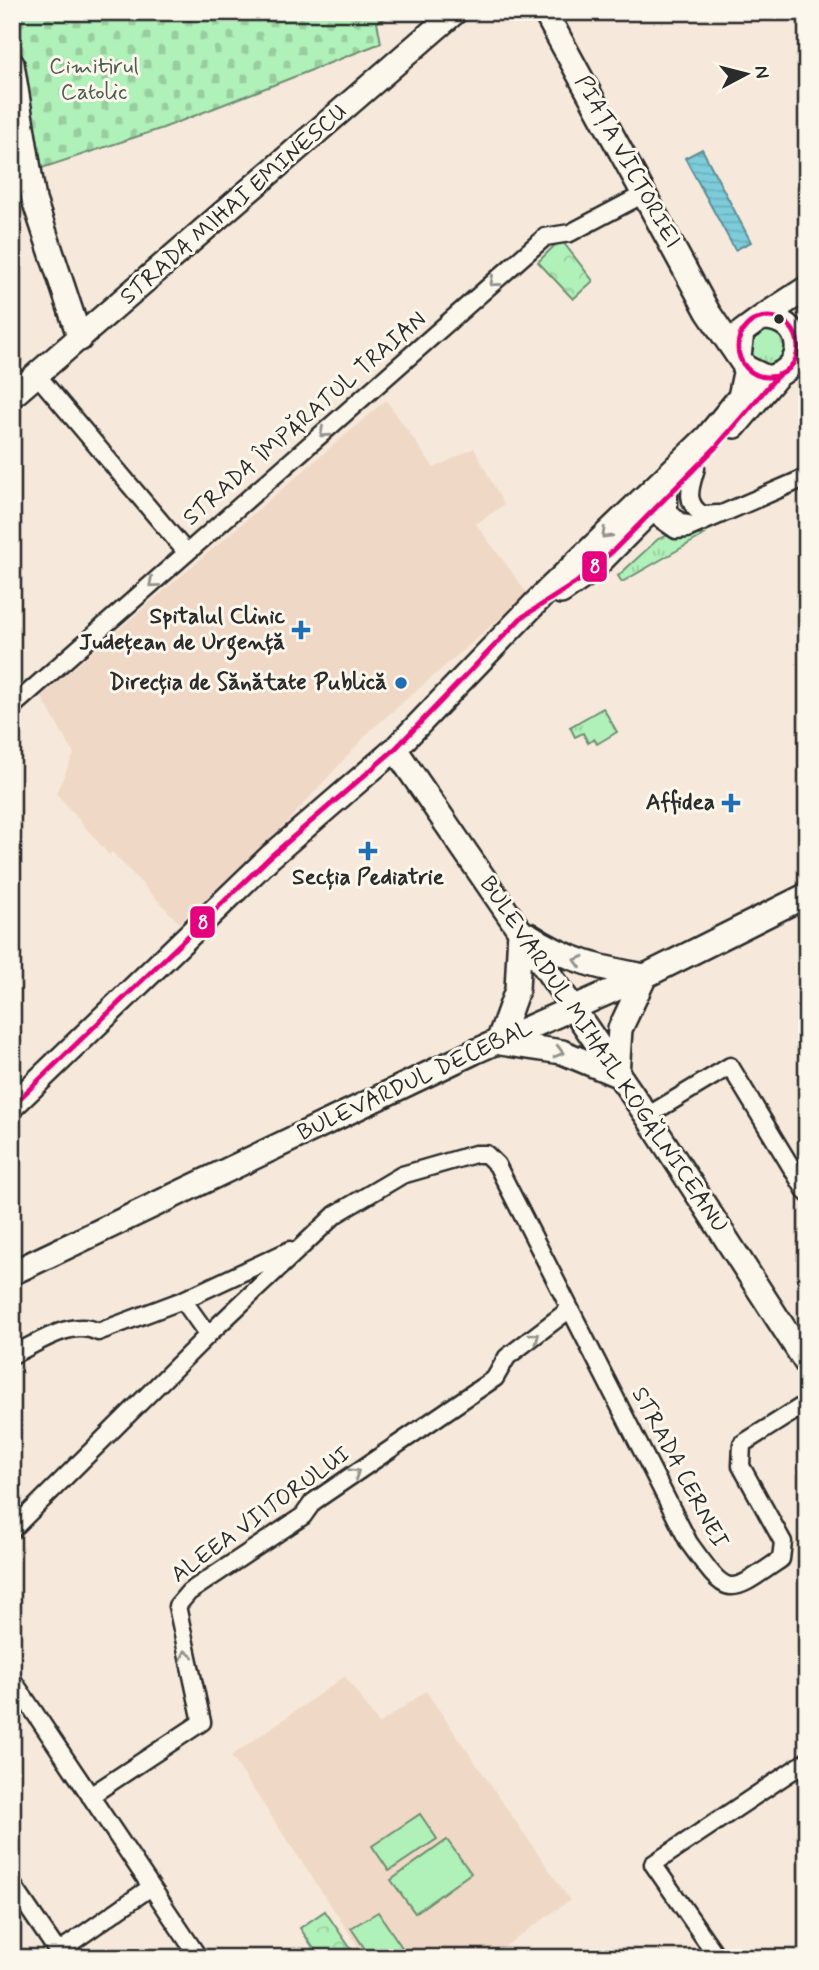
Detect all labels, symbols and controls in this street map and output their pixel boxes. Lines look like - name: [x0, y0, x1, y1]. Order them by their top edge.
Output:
- north arrow: [710, 38, 780, 108]
- park label: Cimitirul Catolic: [49, 52, 139, 108]
- text: N: [748, 64, 775, 80]
- street label: PIAȚA VICTORIEI: [567, 70, 687, 254]
- street label: STRADA MIHAI EMINESCU: [114, 98, 354, 312]
- one-way arrow: [489, 274, 502, 287]
- street label: STRADA ÎMPĂRATUL TRAIAN: [177, 305, 433, 533]
- unlabelled marker: [772, 312, 786, 326]
- one-way arrow: [319, 425, 332, 437]
- one-way arrow: [601, 525, 614, 538]
- line badge: 8: [581, 550, 608, 583]
- text: 8: [590, 555, 600, 580]
- one-way arrow: [148, 575, 161, 588]
- place label: Spitalul Clinic Județean de Urgență: [79, 602, 285, 661]
- marker: Spitalul Clinic Județean de Urgență: [291, 620, 311, 640]
- place label: Direcția de Sănătate Publică: [109, 668, 387, 698]
- marker: Direcția de Sănătate Publică: [393, 675, 409, 691]
- place label: Affidea: [646, 788, 715, 818]
- marker: Affidea: [721, 793, 741, 813]
- marker: Secția Pediatrie: [358, 841, 378, 861]
- place label: Secția Pediatrie: [292, 863, 445, 893]
- street label: BULEVARDUL MIHAIL KOGĂLNICEANU: [472, 871, 734, 1239]
- line badge: 8: [189, 905, 216, 939]
- text: 8: [198, 911, 208, 936]
- one-way arrow: [574, 955, 586, 970]
- street label: BULEVARDUL DECEBAL: [293, 1013, 537, 1149]
- one-way arrow: [553, 1044, 565, 1058]
- one-way arrow: [527, 1332, 539, 1345]
- street label: STRADA CERNEI: [624, 1382, 734, 1554]
- street label: ALEEA VIITORULUI: [165, 1440, 357, 1590]
- one-way arrow: [347, 1469, 360, 1481]
- one-way arrow: [180, 1649, 194, 1661]

